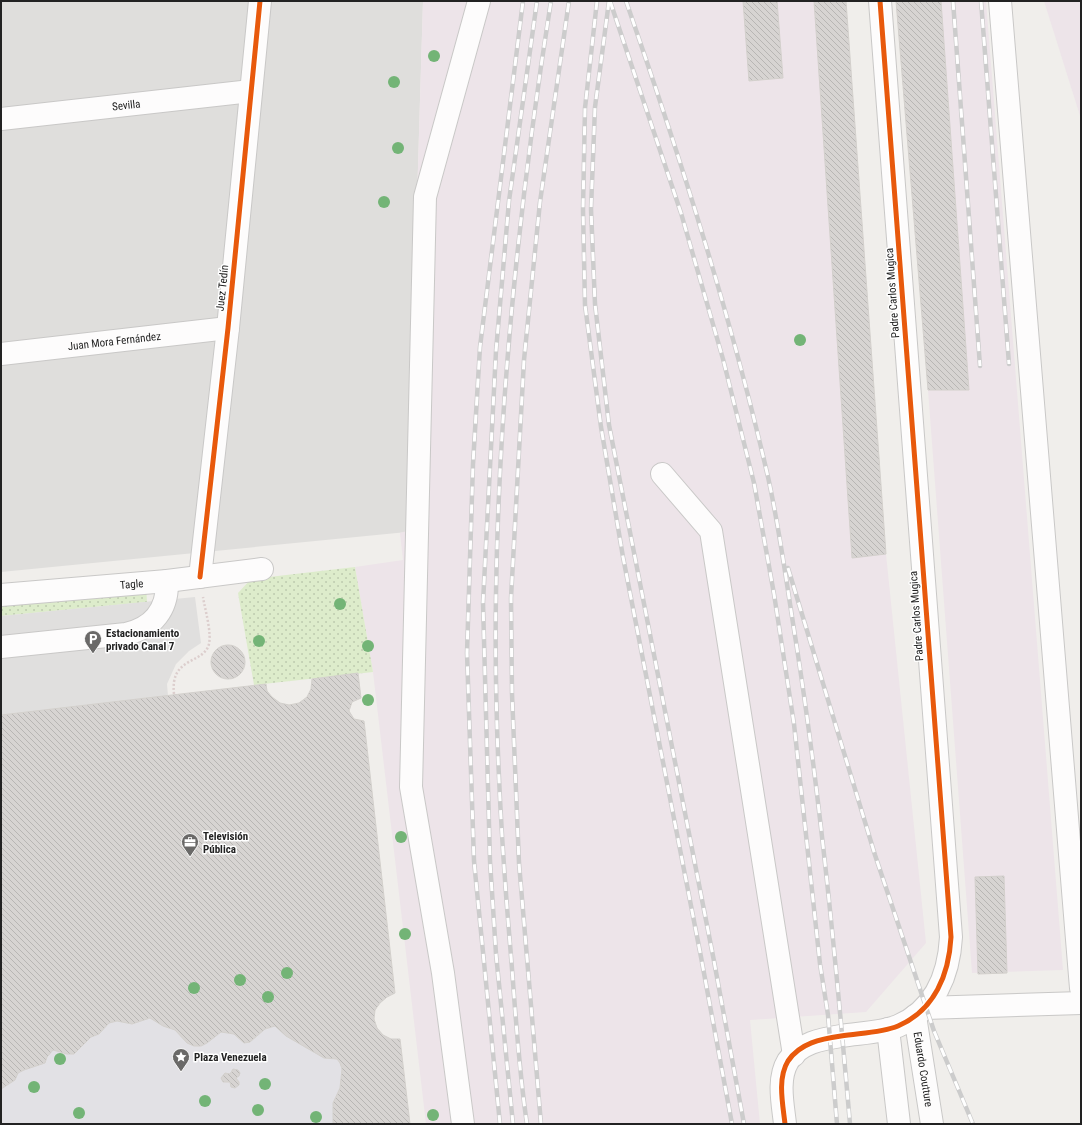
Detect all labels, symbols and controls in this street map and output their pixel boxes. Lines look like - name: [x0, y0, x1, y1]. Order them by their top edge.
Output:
- street label: Sevilla: [111, 97, 141, 114]
- street label: Padre Carlos Mugica: [883, 248, 902, 338]
- street label: Juez Tedín: [214, 264, 231, 312]
- street label: Juan Mora Fernández: [67, 330, 162, 353]
- street label: Padre Carlos Mugica: [907, 571, 926, 661]
- street label: Tagle: [119, 577, 144, 592]
- place label: Estacionamiento privado Canal 7: [106, 627, 180, 653]
- parking icon: Estacionamiento privado Canal 7: [83, 629, 103, 654]
- place label: Televisión Pública: [203, 830, 248, 856]
- office icon: Televisión Pública: [180, 832, 200, 857]
- street label: Eduardo Coutture: [911, 1031, 935, 1108]
- place icon: Plaza Venezuela: [171, 1047, 191, 1072]
- place label: Plaza Venezuela: [194, 1051, 267, 1064]

